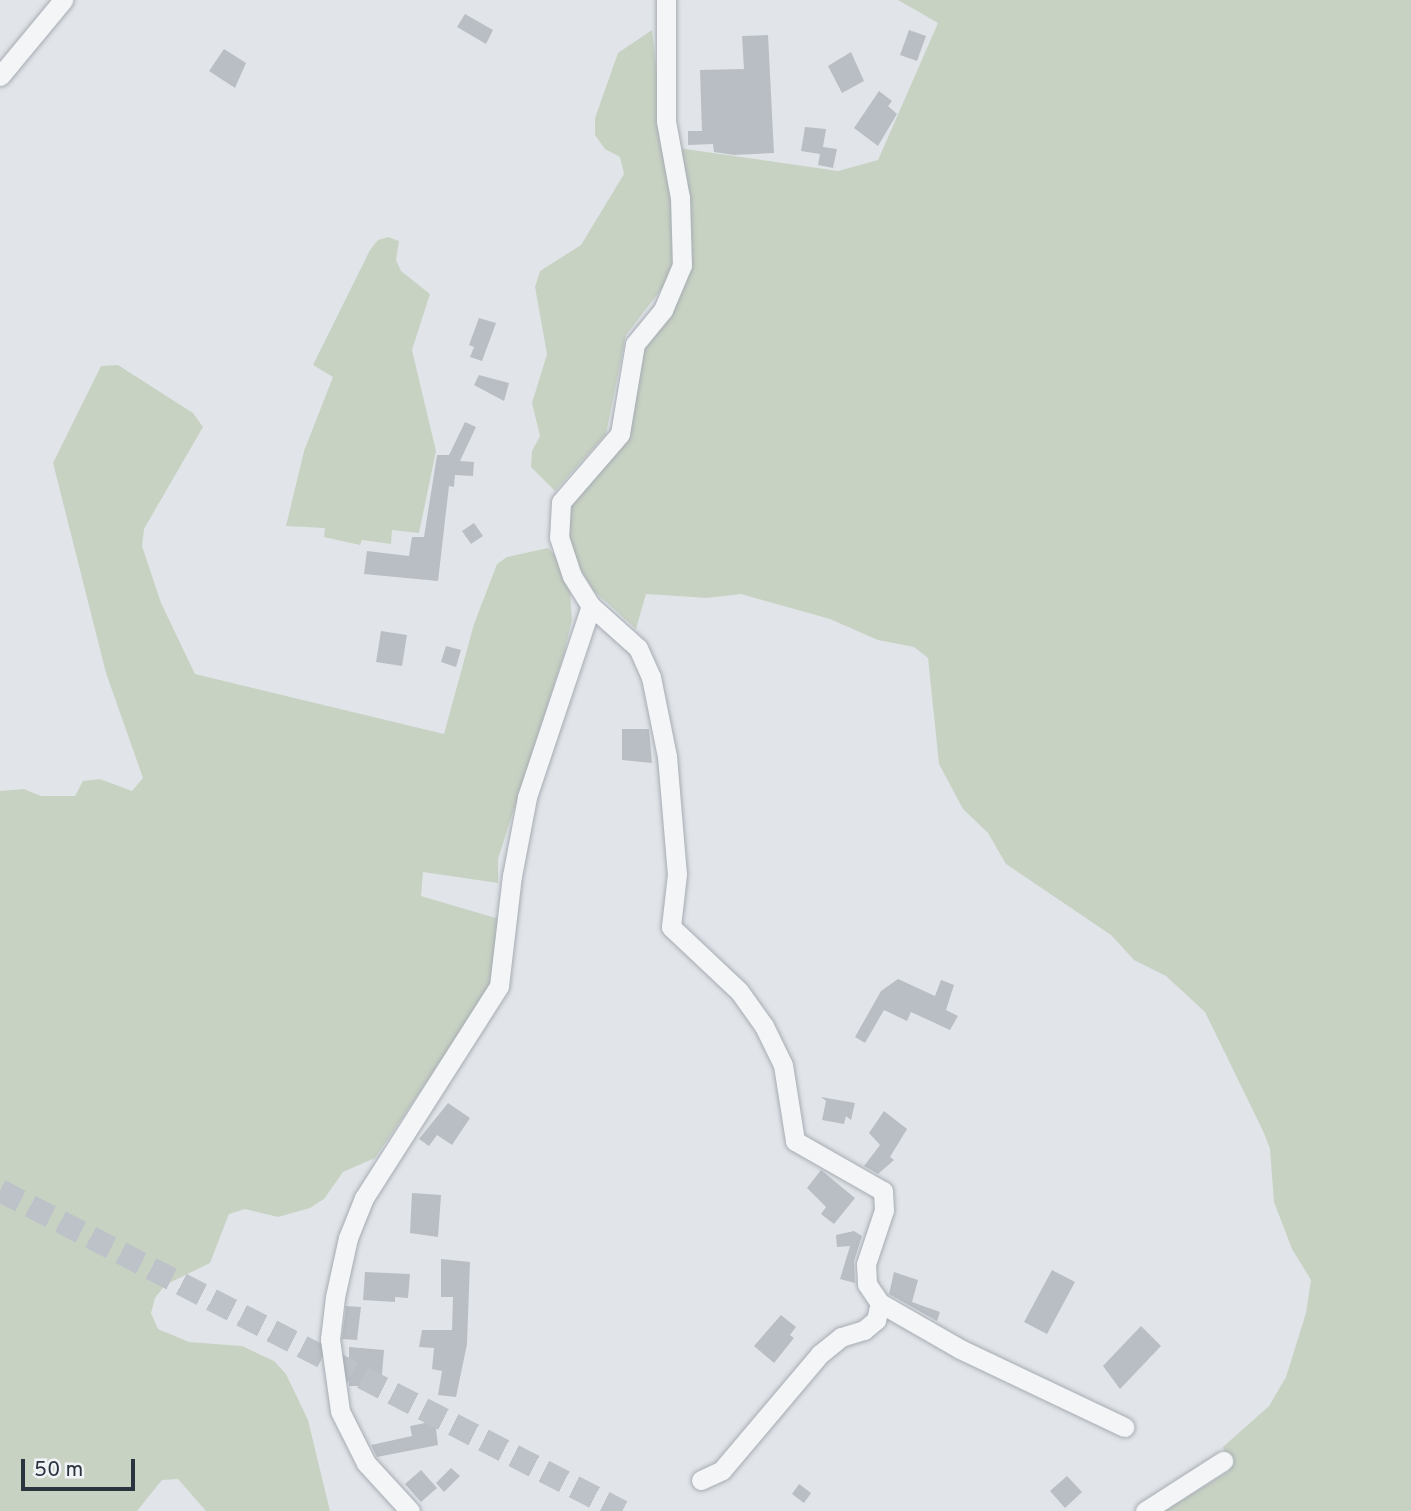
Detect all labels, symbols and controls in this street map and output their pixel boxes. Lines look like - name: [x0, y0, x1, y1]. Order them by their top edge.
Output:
- scale bar: [24, 1444, 138, 1488]
- text: 50 m: [34, 1457, 83, 1484]

